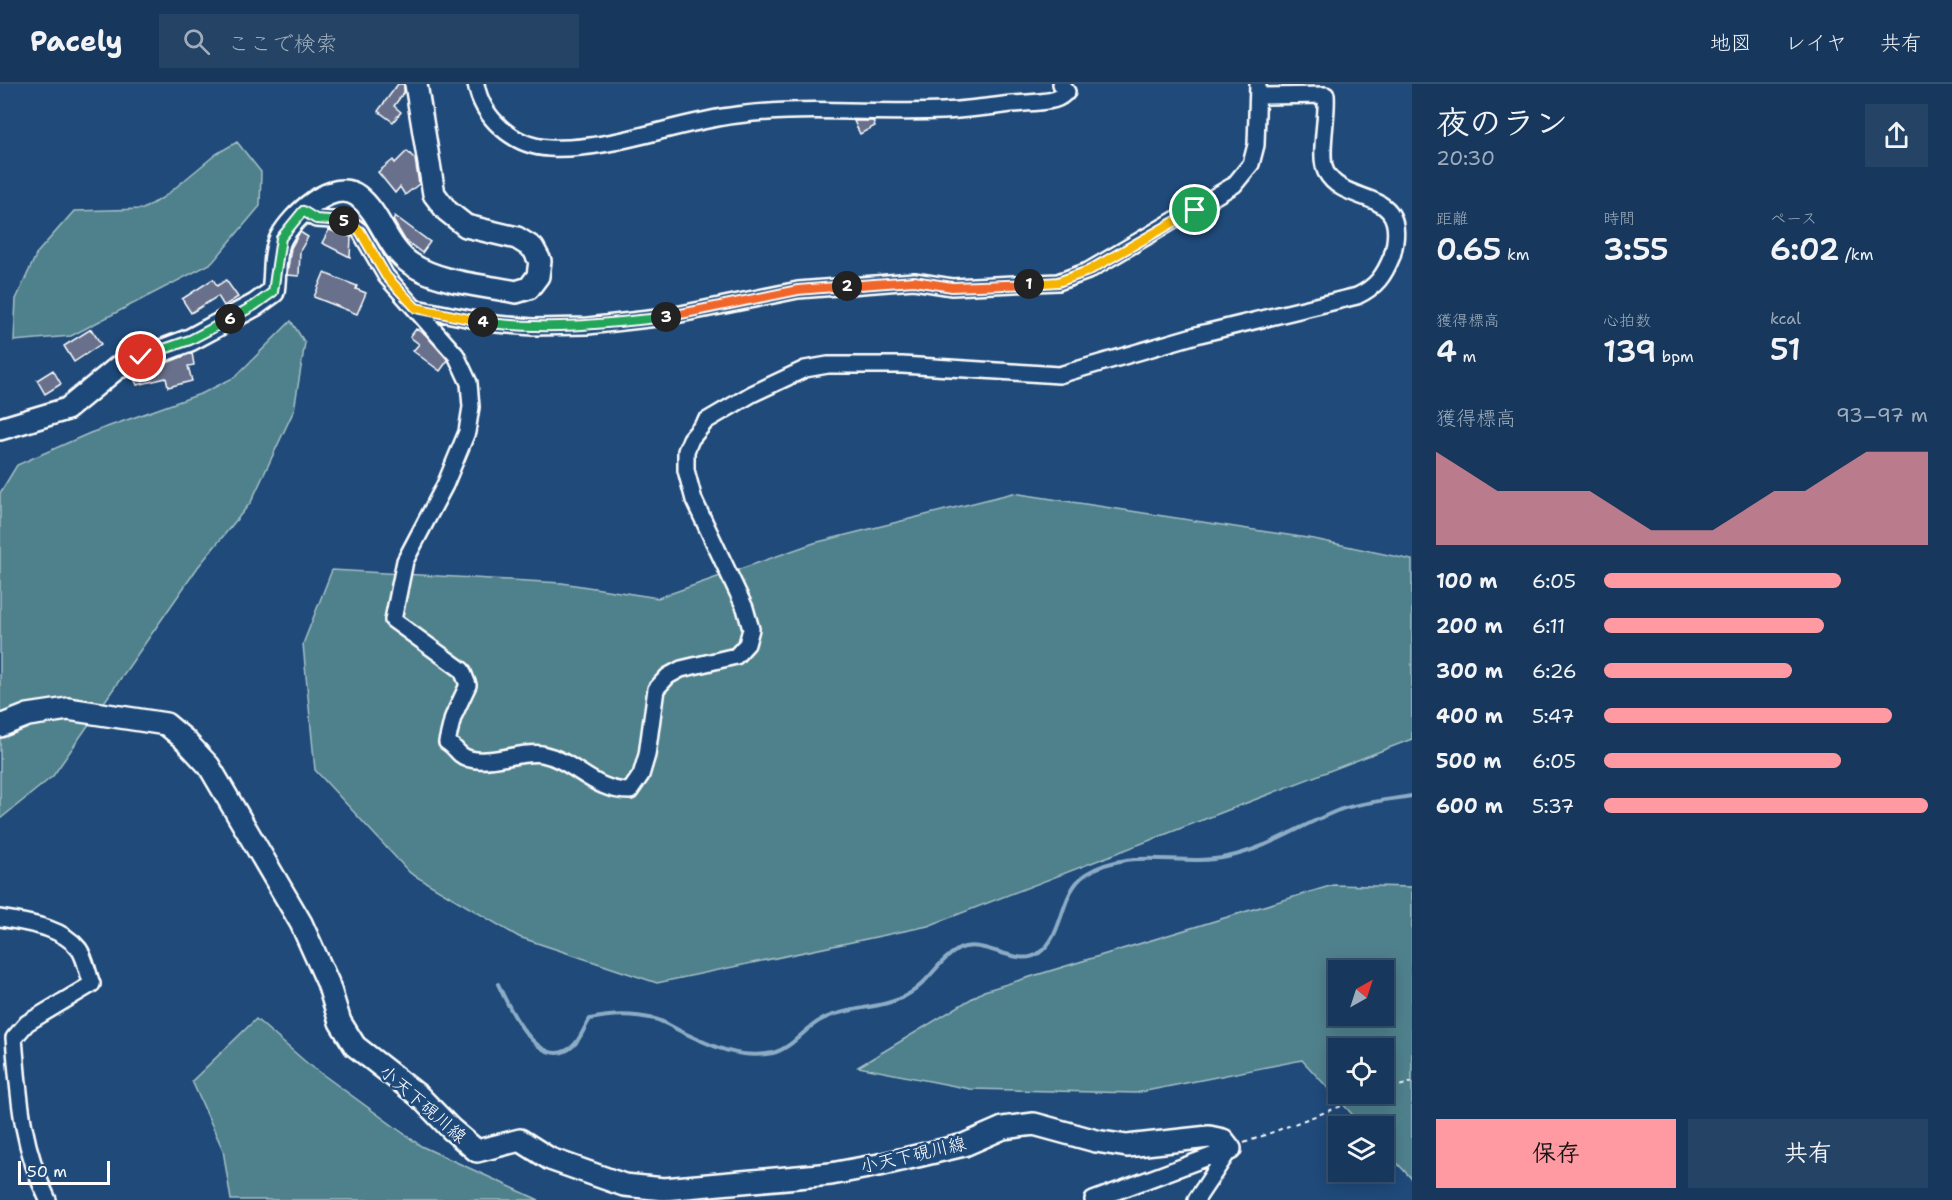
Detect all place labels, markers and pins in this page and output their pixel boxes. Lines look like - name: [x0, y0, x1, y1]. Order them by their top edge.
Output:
- pin: [1169, 184, 1220, 235]
- pin: 5: [329, 206, 359, 236]
- pin: 1: [1014, 269, 1044, 299]
- pin: 2: [832, 271, 862, 301]
- pin: 3: [651, 302, 681, 332]
- pin: 6: [215, 304, 245, 334]
- pin: 4: [468, 307, 498, 337]
- pin: [115, 331, 166, 382]

